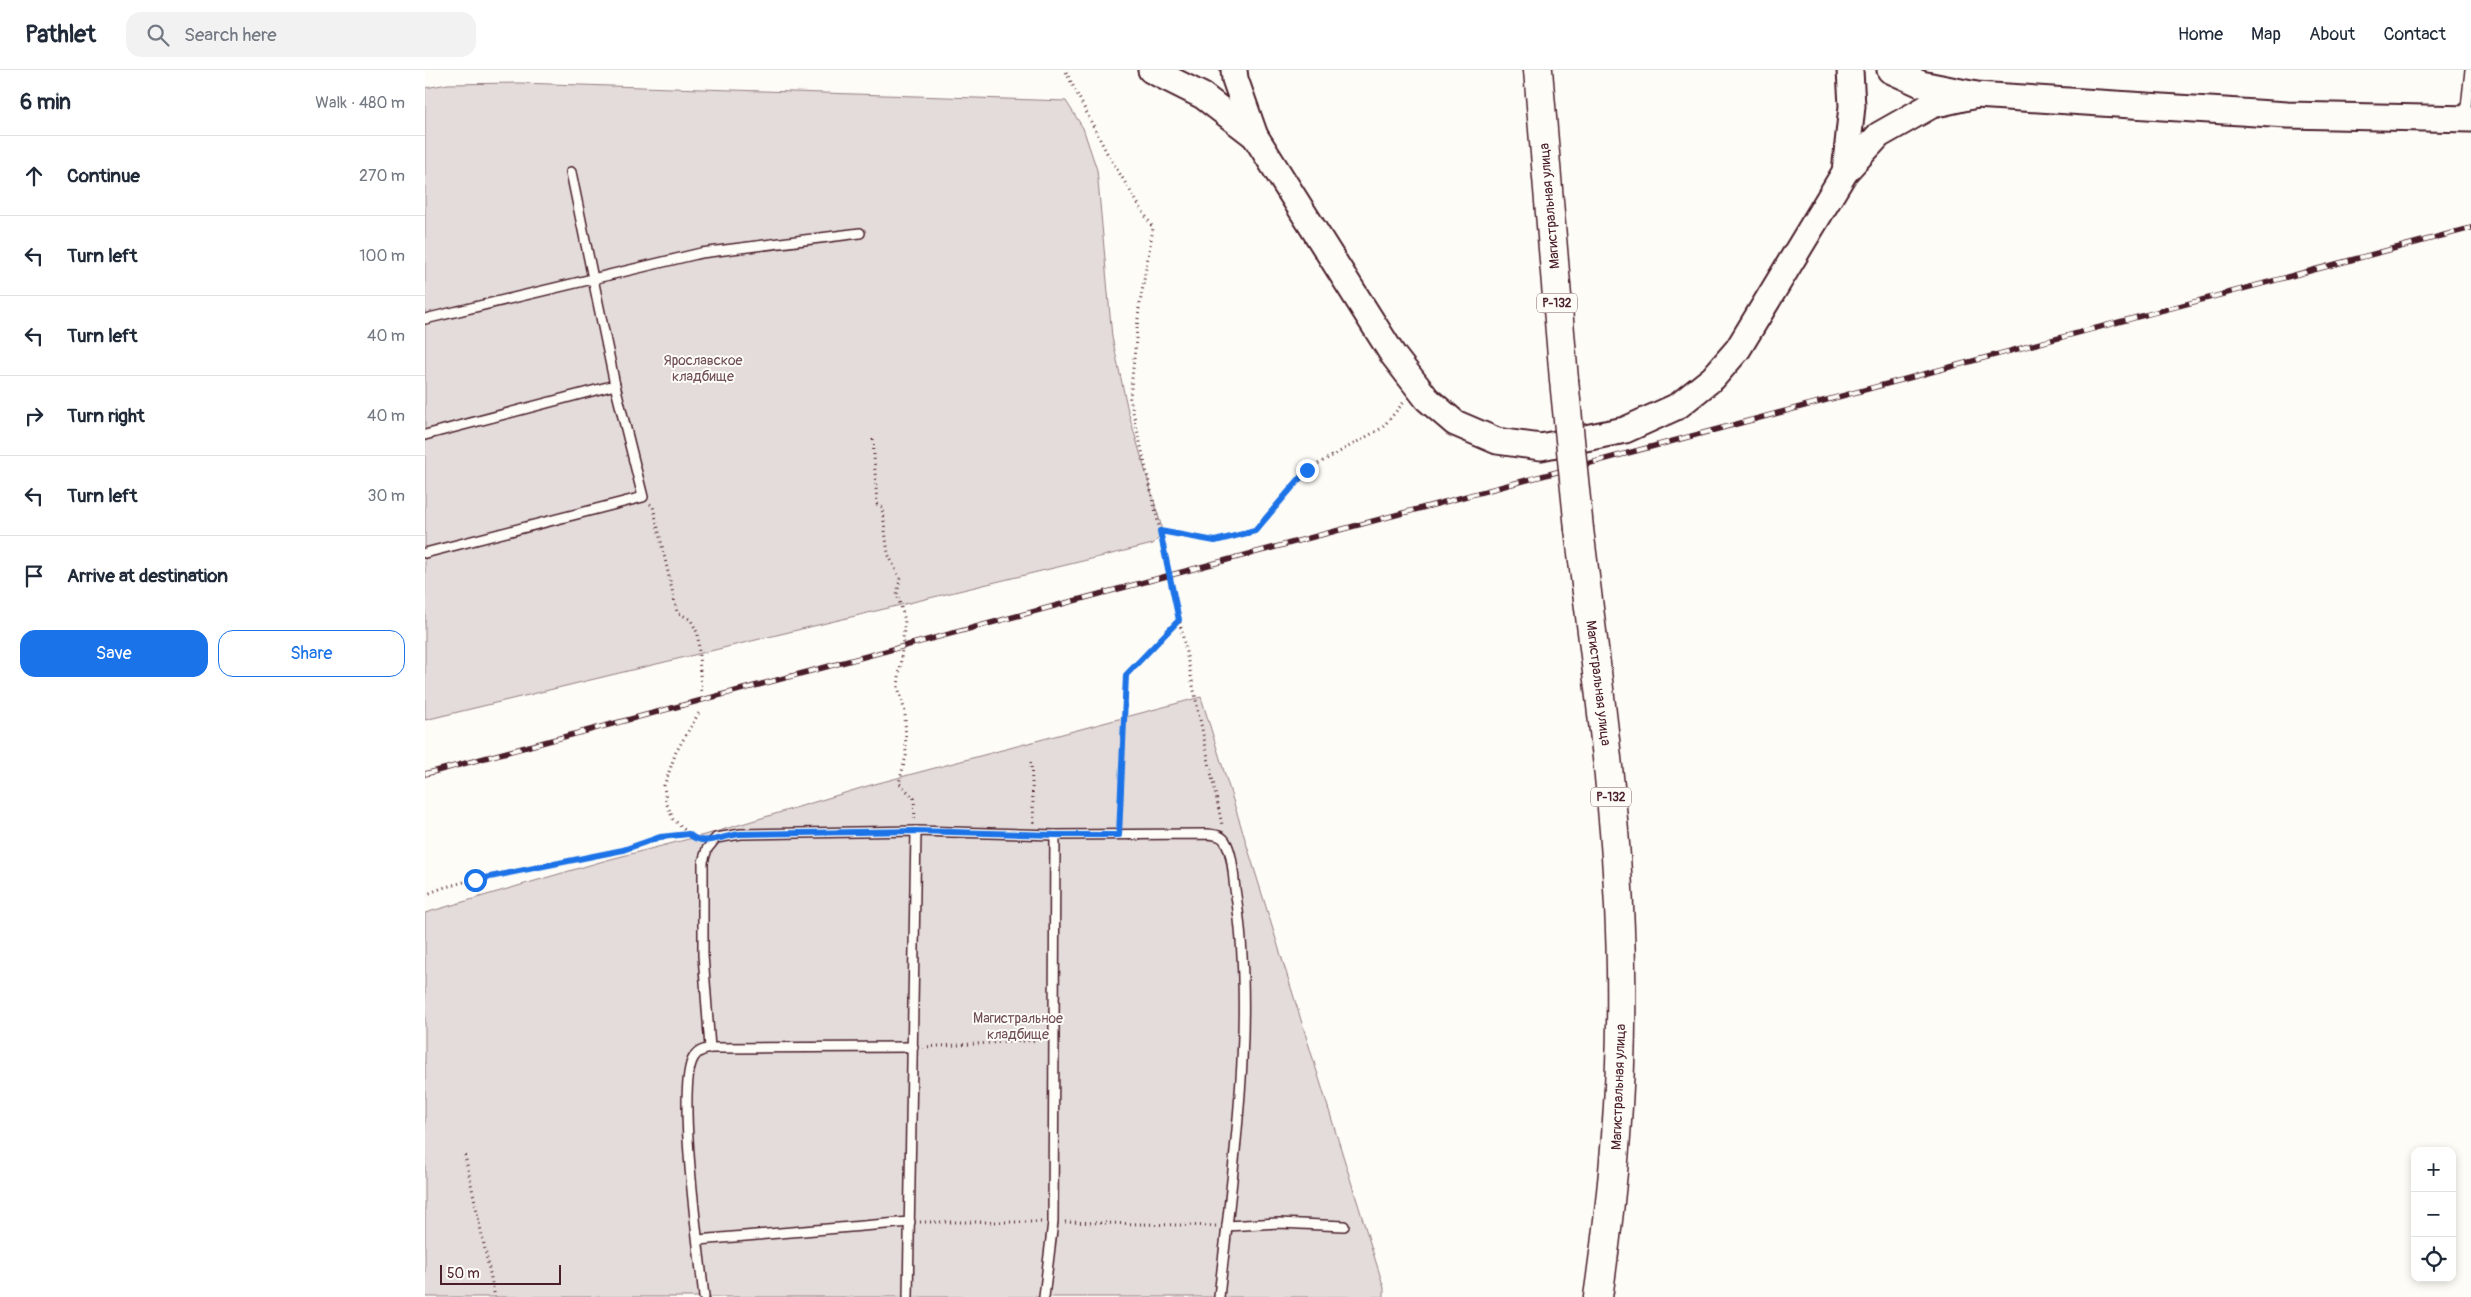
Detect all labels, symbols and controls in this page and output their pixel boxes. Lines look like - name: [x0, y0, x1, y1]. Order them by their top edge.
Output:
- search box: [126, 12, 476, 57]
- text: Pathlet: [25, 20, 96, 49]
- icon: search: [144, 21, 172, 49]
- text: Search here: [184, 23, 277, 47]
- text: Home: [2178, 23, 2223, 46]
- text: Map: [2251, 23, 2281, 46]
- text: About: [2309, 23, 2355, 46]
- text: Contact: [2383, 23, 2446, 46]
- text: 6 min: [20, 89, 71, 116]
- text: Walk · 480 m: [315, 93, 405, 113]
- street label: Магистральная улица: [1536, 142, 1563, 270]
- icon: ahead: [20, 162, 48, 190]
- text: Continue: [67, 164, 140, 188]
- text: 270 m: [359, 166, 405, 186]
- icon: left: [20, 242, 48, 270]
- text: Turn left: [67, 244, 137, 268]
- text: 100 m: [359, 246, 405, 266]
- road number: Р-132: [1537, 294, 1577, 312]
- icon: left: [20, 322, 48, 350]
- text: Turn left: [67, 324, 137, 348]
- text: 40 m: [367, 326, 405, 346]
- park label: Ярославское кладбище: [664, 352, 743, 385]
- icon: right: [20, 402, 48, 430]
- text: Turn right: [67, 404, 145, 428]
- text: 40 m: [367, 406, 405, 426]
- route end: [1296, 459, 1319, 482]
- icon: left: [20, 482, 48, 510]
- text: Turn left: [67, 484, 137, 508]
- text: 30 m: [367, 486, 405, 506]
- icon: arrive: [20, 562, 48, 590]
- text: Arrive at destination: [67, 564, 228, 588]
- street label: Магистральная улица: [1582, 619, 1615, 747]
- button: Save: [20, 630, 208, 677]
- button: Share: [218, 630, 405, 677]
- road number: Р-132: [1591, 788, 1631, 806]
- route start: [464, 869, 487, 892]
- park label: Магистральное кладбище: [973, 1010, 1063, 1043]
- street label: Магистральная улица: [1608, 1024, 1629, 1150]
- map controls: [2411, 1147, 2456, 1282]
- button: +: [2411, 1147, 2456, 1192]
- button: −: [2411, 1192, 2456, 1237]
- button: locate: [2411, 1237, 2456, 1282]
- scale bar: [440, 1262, 561, 1285]
- text: 50 m: [447, 1265, 480, 1282]

